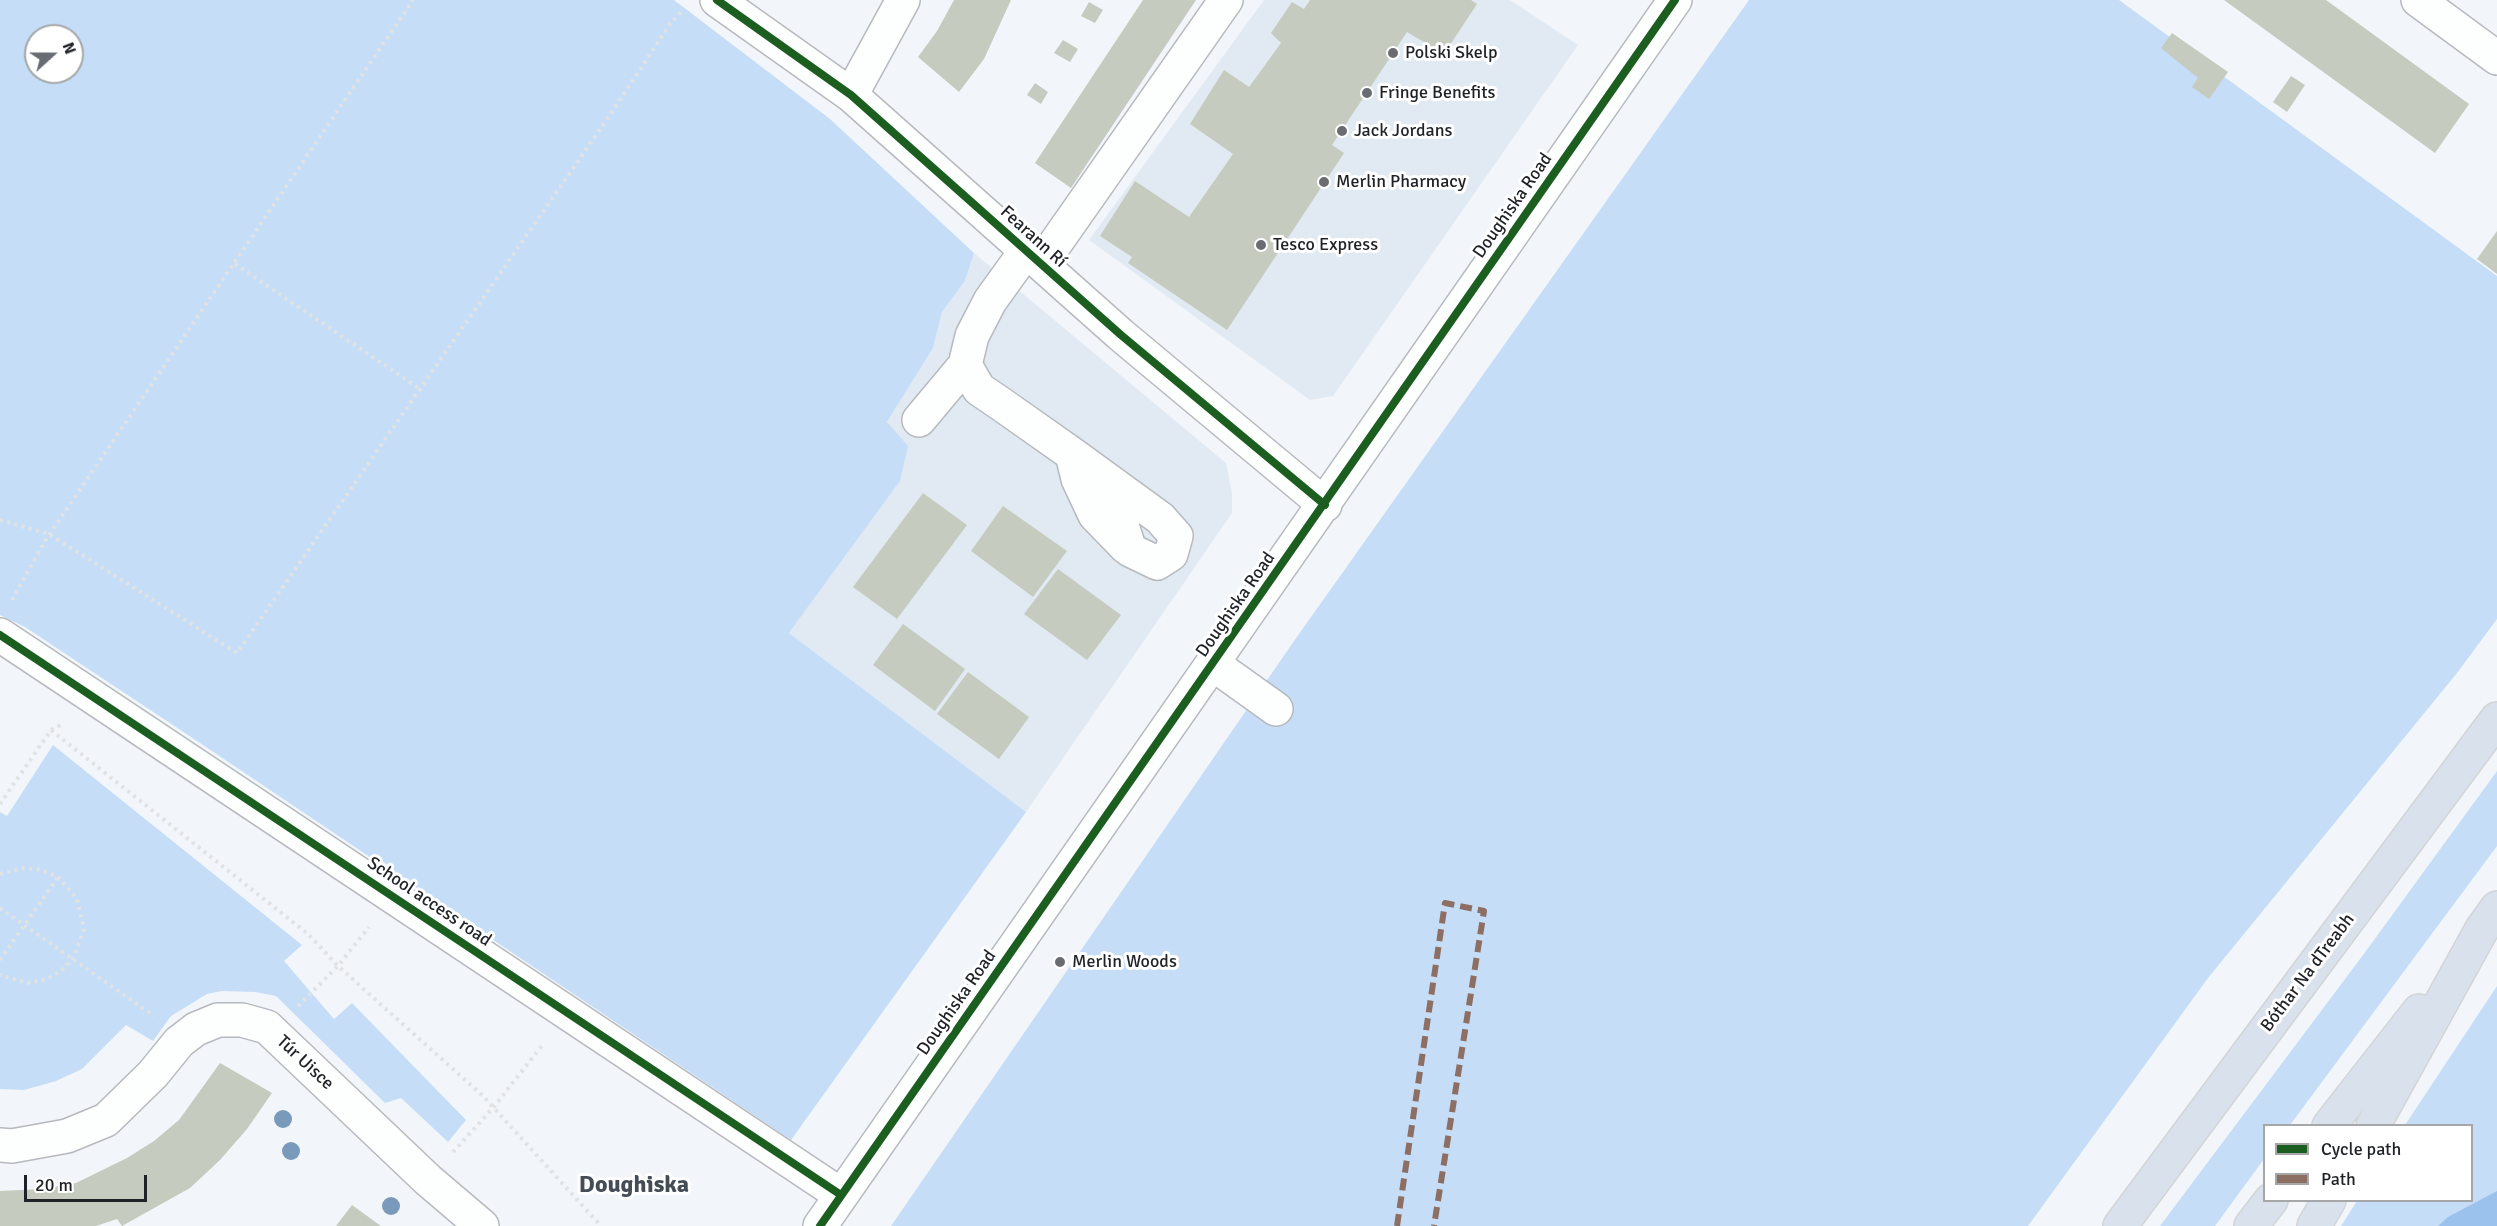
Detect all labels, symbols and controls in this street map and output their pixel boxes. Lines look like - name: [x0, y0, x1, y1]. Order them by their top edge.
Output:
- north arrow: [24, 24, 84, 84]
- text: N: [58, 39, 80, 57]
- place label: Polski Skelp: [1405, 42, 1497, 64]
- marker: Polski Skelp: [1386, 46, 1400, 60]
- place label: Fringe Benefits: [1379, 82, 1495, 104]
- marker: Fringe Benefits: [1360, 86, 1374, 100]
- place label: Jack Jordans: [1354, 120, 1452, 142]
- marker: Jack Jordans: [1335, 124, 1349, 138]
- street label: Doughiska Road: [1469, 149, 1557, 263]
- place label: Merlin Pharmacy: [1336, 171, 1466, 193]
- marker: Merlin Pharmacy: [1317, 175, 1331, 189]
- street label: Fearann Rí: [995, 202, 1071, 272]
- place label: Tesco Express: [1273, 234, 1378, 256]
- marker: Tesco Express: [1254, 238, 1268, 252]
- street label: Doughiska Road: [1192, 548, 1280, 662]
- street label: School access road: [363, 852, 495, 952]
- street label: Bóthar Na dTreabh: [2257, 910, 2359, 1036]
- street label: Doughiska Road: [913, 946, 1001, 1060]
- place label: Merlin Woods: [1072, 951, 1177, 973]
- marker: Merlin Woods: [1053, 955, 1067, 969]
- street label: Túr Uisce: [272, 1031, 338, 1095]
- legend: [2263, 1124, 2473, 1202]
- text: Cycle path: [2321, 1138, 2401, 1160]
- scale bar: [27, 1163, 150, 1201]
- text: Path: [2321, 1168, 2356, 1190]
- district label: Doughiska: [579, 1172, 689, 1200]
- text: 20 m: [35, 1174, 73, 1196]

